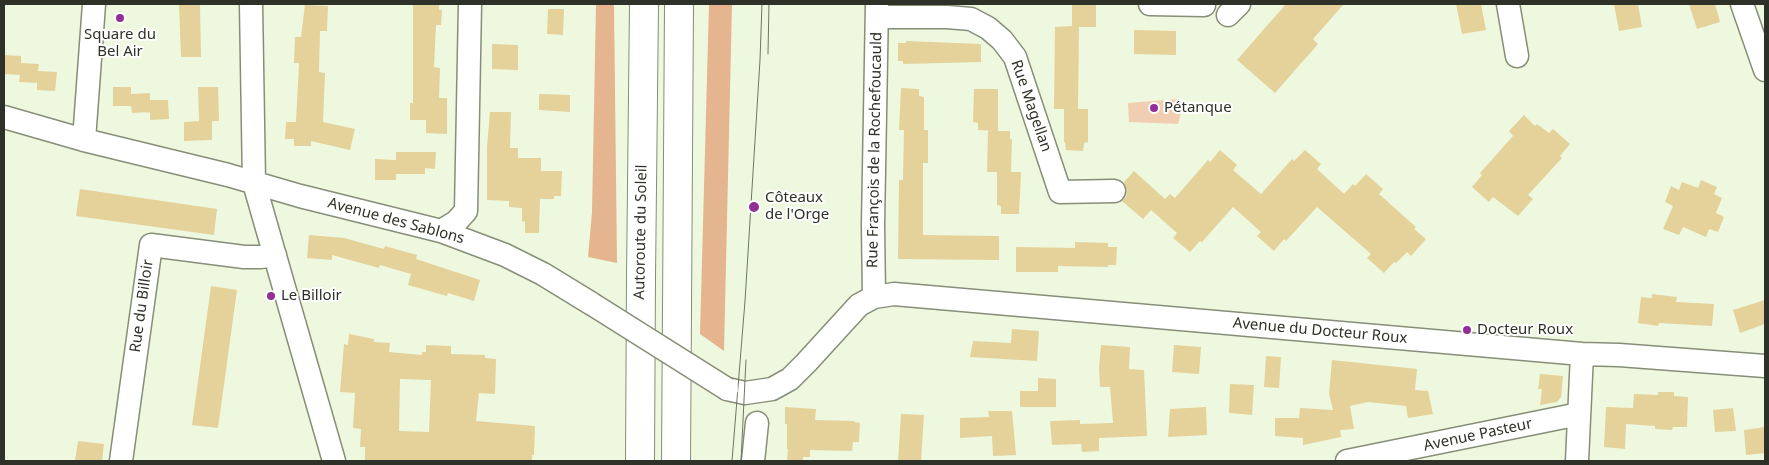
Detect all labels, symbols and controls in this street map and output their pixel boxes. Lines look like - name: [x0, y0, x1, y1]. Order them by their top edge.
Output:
- marker: Square du Bel Air: [114, 12, 126, 24]
- place label: Square du Bel Air: [84, 26, 156, 61]
- street label: Rue François de la Rochefoucauld: [864, 32, 886, 268]
- street label: Rue Magellan: [1007, 58, 1055, 154]
- place label: Pétanque: [1164, 99, 1232, 117]
- marker: Pétanque: [1148, 102, 1160, 114]
- street label: Autoroute du Soleil: [631, 164, 651, 300]
- place label: Côteaux de l'Orge: [765, 189, 829, 224]
- street label: Avenue des Sablons: [326, 194, 466, 248]
- marker: Côteaux de l'Orge: [747, 200, 761, 214]
- street label: Rue du Billoir: [127, 258, 157, 354]
- place label: Le Billoir: [281, 287, 342, 305]
- marker: Le Billoir: [265, 290, 277, 302]
- street label: Avenue du Docteur Roux: [1232, 314, 1408, 348]
- place label: Docteur Roux: [1477, 321, 1573, 339]
- marker: Docteur Roux: [1461, 324, 1473, 336]
- street label: Avenue Pasteur: [1422, 415, 1534, 455]

